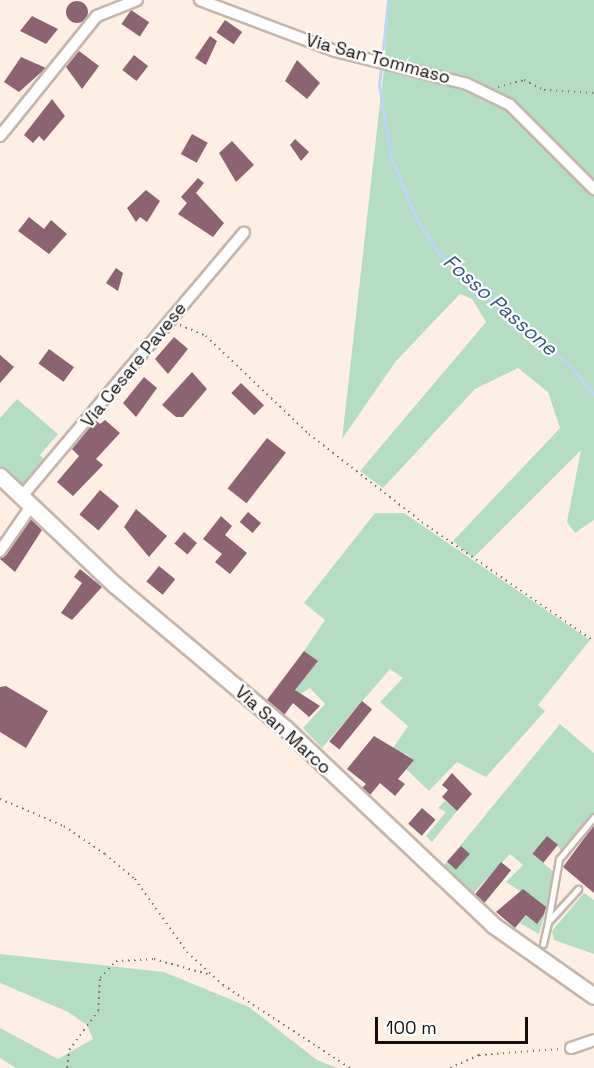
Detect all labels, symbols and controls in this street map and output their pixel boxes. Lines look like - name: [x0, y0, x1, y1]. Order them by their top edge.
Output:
- street label: Via San Tommaso: [303, 29, 453, 89]
- water label: Fosso Passone: [438, 249, 562, 361]
- street label: Via Cesare Pavese: [77, 298, 191, 432]
- street label: Via San Marco: [231, 681, 335, 779]
- scale bar: [378, 1005, 531, 1043]
- text: 100 m: [386, 1016, 437, 1039]

